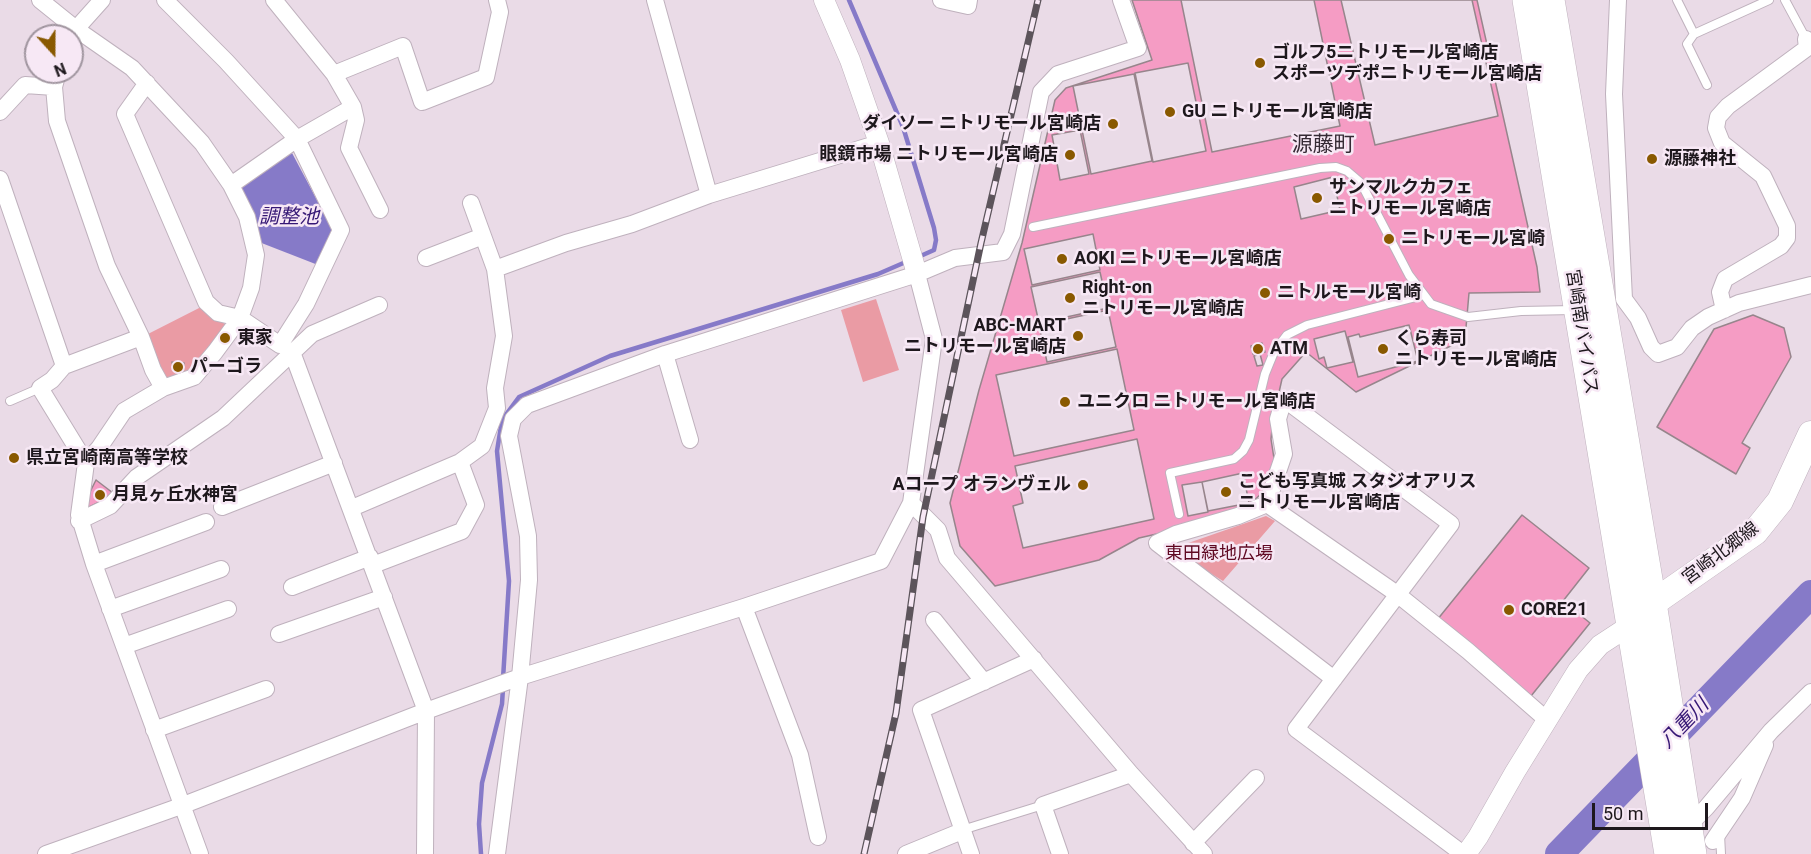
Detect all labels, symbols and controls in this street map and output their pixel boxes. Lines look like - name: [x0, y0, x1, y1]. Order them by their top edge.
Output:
- north arrow: [24, 24, 84, 84]
- place label: ゴルフ5ニトリモール宮崎店 スポーツデポニトリモール宮崎店: [1272, 42, 1542, 84]
- marker: ゴルフ5ニトリモール宮崎店 スポーツデポニトリモール宮崎店: [1253, 56, 1267, 70]
- text: N: [51, 59, 69, 80]
- place label: GU ニトリモール宮崎店: [1182, 101, 1373, 123]
- marker: GU ニトリモール宮崎店: [1163, 105, 1177, 119]
- place label: ダイソー ニトリモール宮崎店: [863, 113, 1101, 135]
- marker: ダイソー ニトリモール宮崎店: [1106, 117, 1120, 131]
- district label: 源藤町: [1292, 133, 1354, 159]
- place label: 眼鏡市場 ニトリモール宮崎店: [820, 144, 1058, 166]
- marker: 眼鏡市場 ニトリモール宮崎店: [1063, 148, 1077, 162]
- place label: 源藤神社: [1664, 148, 1736, 170]
- marker: 源藤神社: [1645, 152, 1659, 166]
- place label: サンマルクカフェ ニトリモール宮崎店: [1329, 177, 1491, 219]
- marker: サンマルクカフェ ニトリモール宮崎店: [1310, 191, 1324, 205]
- water label: 調整池: [259, 206, 319, 230]
- place label: ニトリモール宮崎: [1401, 228, 1545, 250]
- marker: ニトリモール宮崎: [1382, 232, 1396, 246]
- place label: AOKI ニトリモール宮崎店: [1074, 248, 1282, 270]
- marker: AOKI ニトリモール宮崎店: [1055, 252, 1069, 266]
- street label: 宮崎南バイパス: [1560, 268, 1602, 396]
- place label: Right-on ニトリモール宮崎店: [1082, 277, 1244, 320]
- place label: ニトルモール宮崎: [1277, 282, 1421, 304]
- marker: ニトルモール宮崎: [1258, 286, 1272, 300]
- marker: Right-on ニトリモール宮崎店: [1063, 291, 1077, 305]
- place label: ABC-MART ニトリモール宮崎店: [904, 315, 1066, 358]
- place label: 東家: [237, 327, 273, 349]
- place label: くら寿司 ニトリモール宮崎店: [1395, 328, 1557, 370]
- marker: ABC-MART ニトリモール宮崎店: [1071, 329, 1085, 343]
- marker: 東家: [218, 331, 232, 345]
- place label: ATM: [1270, 338, 1308, 360]
- marker: ATM: [1251, 342, 1265, 356]
- marker: くら寿司 ニトリモール宮崎店: [1376, 342, 1390, 356]
- place label: パーゴラ: [190, 356, 262, 378]
- marker: パーゴラ: [171, 360, 185, 374]
- place label: ユニクロ ニトリモール宮崎店: [1077, 391, 1315, 413]
- marker: ユニクロ ニトリモール宮崎店: [1058, 395, 1072, 409]
- place label: 県立宮崎南高等学校: [26, 447, 188, 469]
- marker: 県立宮崎南高等学校: [7, 451, 21, 465]
- place label: こども写真城 スタジオアリス ニトリモール宮崎店: [1238, 471, 1476, 514]
- place label: Aコープ オランヴェル: [892, 474, 1071, 496]
- marker: Aコープ オランヴェル: [1076, 478, 1090, 492]
- place label: 月見ヶ丘水神宮: [112, 484, 238, 506]
- marker: こども写真城 スタジオアリス ニトリモール宮崎店: [1219, 485, 1233, 499]
- marker: 月見ヶ丘水神宮: [93, 488, 107, 502]
- street label: 宮崎北郷線: [1679, 518, 1763, 590]
- park label: 東田緑地広場: [1165, 543, 1273, 565]
- place label: CORE21: [1521, 599, 1587, 621]
- marker: CORE21: [1502, 603, 1516, 617]
- water label: 八重川: [1656, 694, 1714, 754]
- scale bar: [1595, 791, 1710, 829]
- text: 50 m: [1603, 803, 1643, 824]

